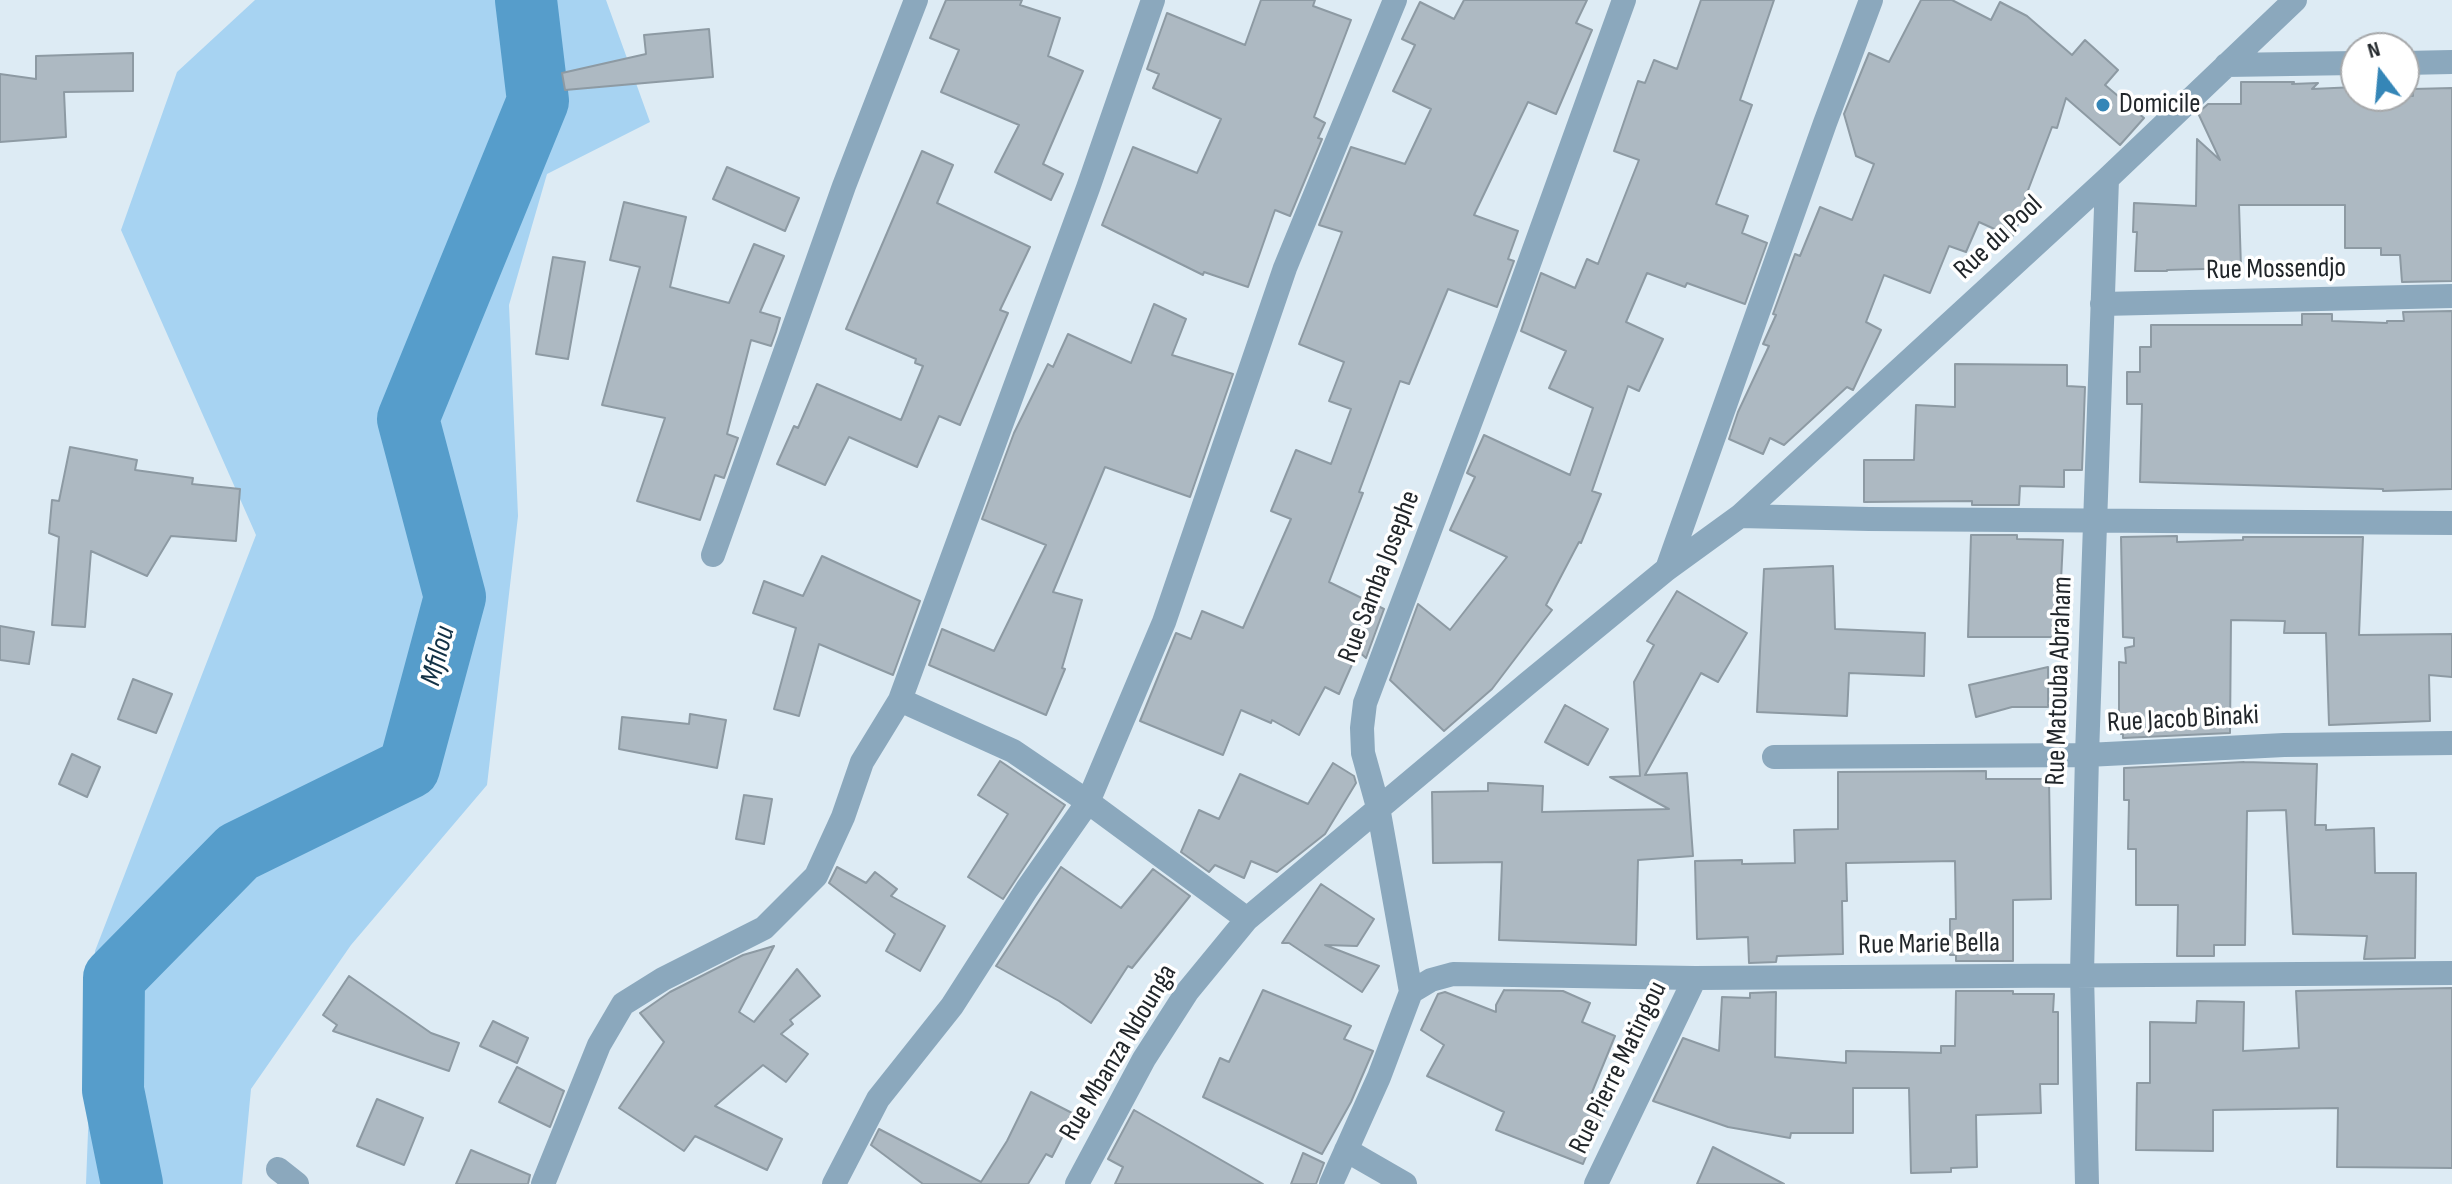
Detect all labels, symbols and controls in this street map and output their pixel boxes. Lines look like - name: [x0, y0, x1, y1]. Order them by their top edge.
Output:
- north arrow: [2340, 32, 2420, 112]
- text: N: [2364, 36, 2383, 65]
- place label: Domicile: [2119, 88, 2200, 122]
- marker: Domicile: [2094, 96, 2112, 114]
- street label: Rue du Pool: [1948, 189, 2050, 287]
- street label: Rue Mossendjo: [2206, 252, 2346, 288]
- street label: Rue Samba Josephe: [1332, 486, 1428, 668]
- street label: Rue Matouba Abraham: [2040, 576, 2080, 786]
- water label: Mfilou: [414, 622, 464, 690]
- street label: Rue Jacob Binaki: [2106, 699, 2260, 741]
- street label: Rue Marie Bella: [1858, 927, 2000, 963]
- street label: Rue Mbanza Ndounga: [1053, 959, 1185, 1147]
- street label: Rue Pierre Matingou: [1563, 976, 1675, 1160]

